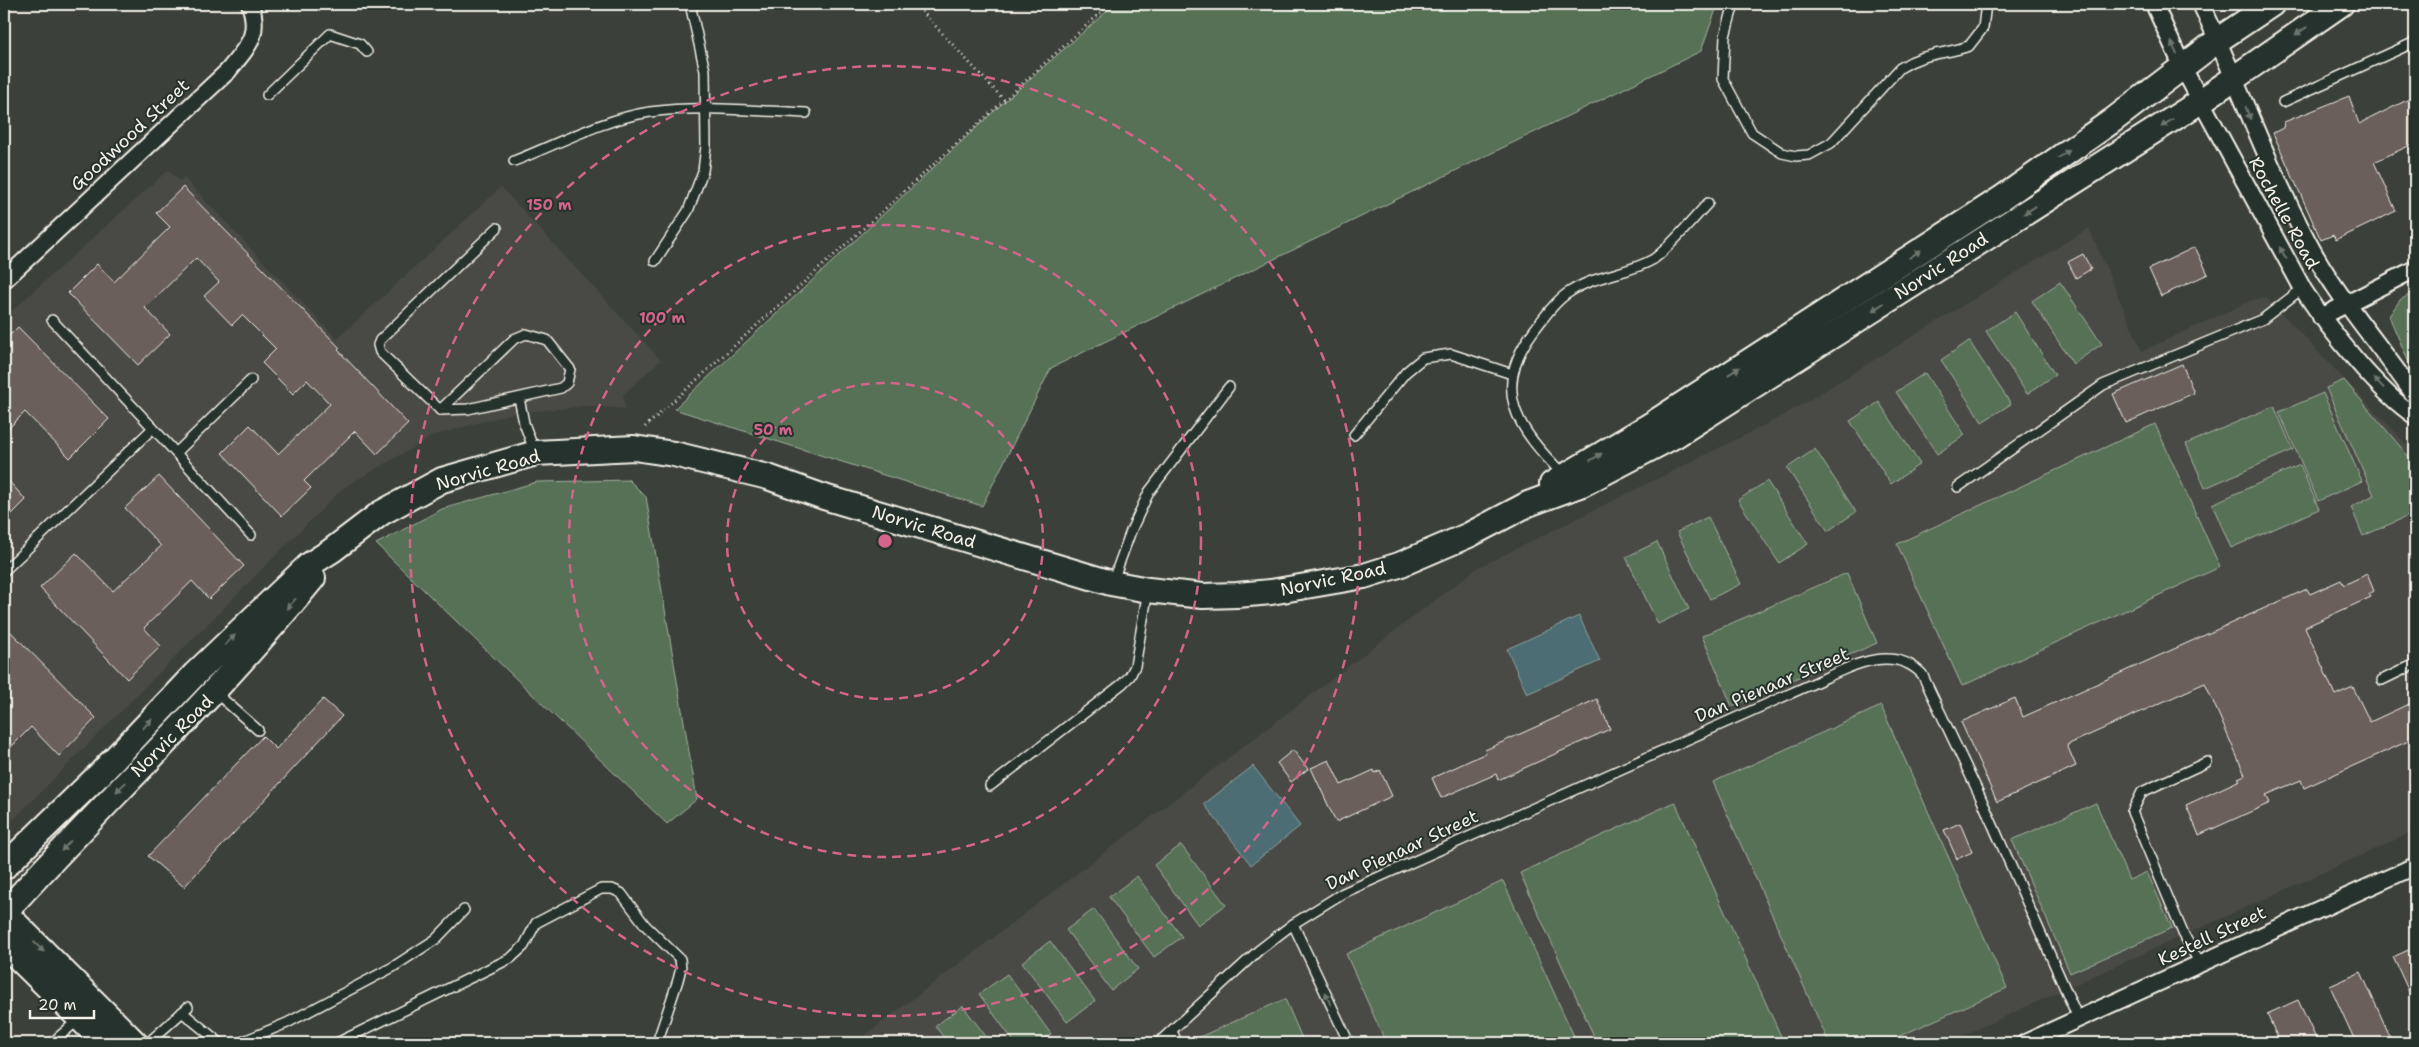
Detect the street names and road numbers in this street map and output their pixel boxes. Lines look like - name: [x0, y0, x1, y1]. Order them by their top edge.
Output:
- street label: Goodwood Street: [65, 73, 195, 196]
- street label: Rochelle Road: [2243, 153, 2325, 273]
- street label: Norvic Road: [1889, 227, 1993, 305]
- street label: Norvic Road: [433, 444, 543, 496]
- street label: Norvic Road: [869, 500, 979, 554]
- street label: Norvic Road: [1278, 556, 1388, 602]
- street label: Dan Pienaar Street: [1691, 642, 1853, 728]
- street label: Norvic Road: [126, 690, 218, 782]
- street label: Dan Pienaar Street: [1322, 804, 1482, 896]
- street label: Kestell Street: [2154, 900, 2270, 972]

